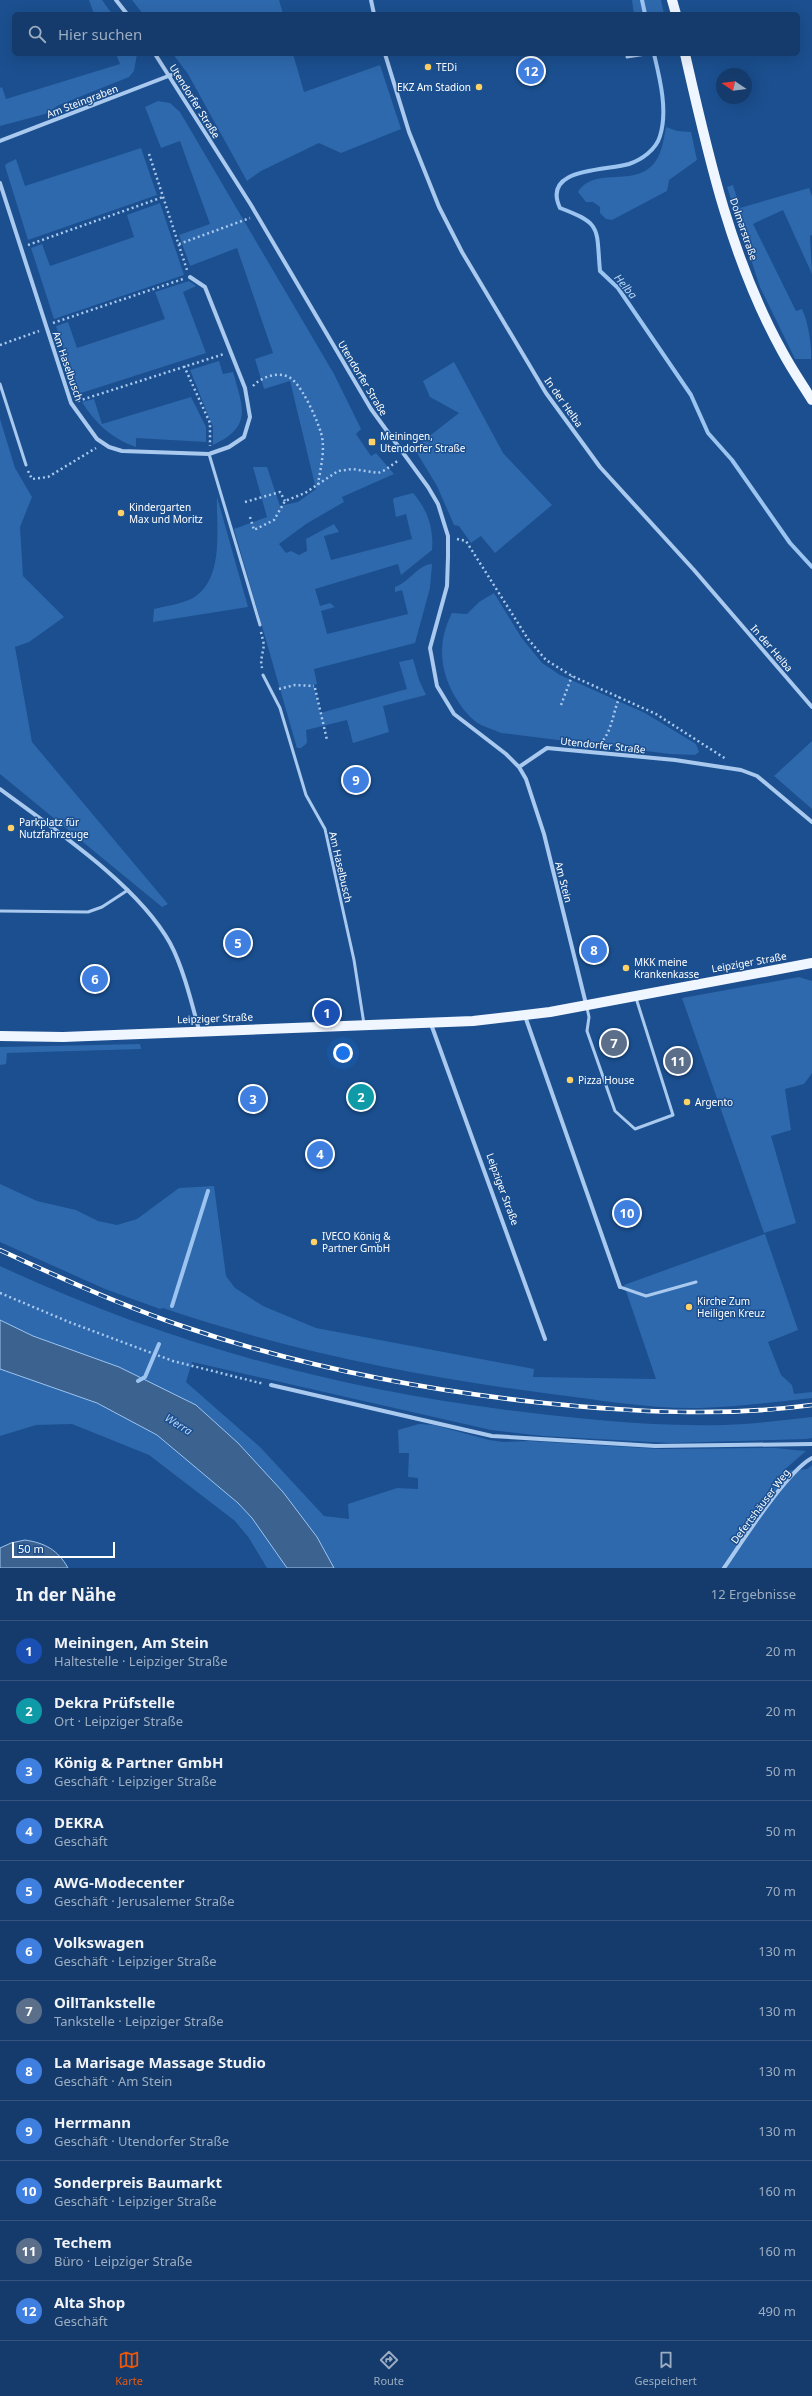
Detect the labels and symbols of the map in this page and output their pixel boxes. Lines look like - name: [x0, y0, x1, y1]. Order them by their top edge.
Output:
- pin: 12: [518, 56, 544, 86]
- place label: TEDi: [436, 60, 457, 74]
- street label: Utendorfer Straße: [166, 61, 224, 141]
- marker: TEDi: [423, 62, 433, 72]
- north arrow: [716, 68, 752, 104]
- place label: EKZ Am Stadion: [397, 80, 471, 94]
- street label: Am Steingraben: [44, 81, 120, 121]
- marker: EKZ Am Stadion: [474, 82, 484, 92]
- street label: Dolmarstraße: [727, 196, 761, 262]
- water label: Helba: [611, 270, 641, 302]
- street label: Am Haselbusch: [50, 329, 86, 403]
- street label: Utendorfer Straße: [335, 338, 391, 419]
- street label: In der Helba: [542, 374, 586, 430]
- place label: Meiningen, Utendorfer Straße: [380, 429, 466, 455]
- marker: Meiningen, Utendorfer Straße: [367, 437, 377, 447]
- place label: Kindergarten Max und Moritz: [129, 500, 203, 526]
- marker: Kindergarten Max und Moritz: [116, 508, 126, 518]
- street label: In der Helba: [748, 621, 796, 675]
- street label: Utendorfer Straße: [560, 734, 647, 756]
- pin: 9: [343, 765, 369, 795]
- place label: Parkplatz für Nutzfahrzeuge: [19, 815, 89, 841]
- marker: Parkplatz für Nutzfahrzeuge: [6, 823, 16, 833]
- street label: Am Haselbusch: [326, 830, 356, 904]
- street label: Am Stein: [552, 860, 576, 904]
- pin: 5: [225, 928, 251, 958]
- pin: 8: [581, 935, 607, 965]
- street label: Leipziger Straße: [710, 948, 788, 975]
- place label: MKK meine Krankenkasse: [634, 955, 700, 981]
- marker: MKK meine Krankenkasse: [621, 963, 631, 973]
- pin: 6: [82, 964, 108, 994]
- pin: 1: [314, 998, 340, 1028]
- street label: Leipziger Straße: [177, 1010, 254, 1026]
- pin: 7: [601, 1028, 627, 1058]
- your location: [333, 1043, 353, 1063]
- pin: 11: [665, 1046, 691, 1076]
- place label: Pizza House: [578, 1073, 635, 1087]
- marker: Pizza House: [565, 1075, 575, 1085]
- pin: 2: [348, 1082, 374, 1112]
- pin: 3: [240, 1084, 266, 1114]
- place label: Argento: [695, 1095, 733, 1109]
- marker: Argento: [682, 1097, 692, 1107]
- pin: 4: [307, 1139, 333, 1169]
- street label: Leipziger Straße: [483, 1151, 523, 1227]
- pin: 10: [614, 1198, 640, 1228]
- place label: IVECO König & Partner GmbH: [322, 1229, 391, 1255]
- marker: IVECO König & Partner GmbH: [309, 1237, 319, 1247]
- place label: Kirche Zum Heiligen Kreuz: [697, 1294, 765, 1320]
- marker: Kirche Zum Heiligen Kreuz: [684, 1302, 694, 1312]
- water label: Werra: [163, 1410, 196, 1439]
- street label: Defertshäuser Weg: [727, 1466, 793, 1546]
- scale bar: [12, 1540, 115, 1559]

